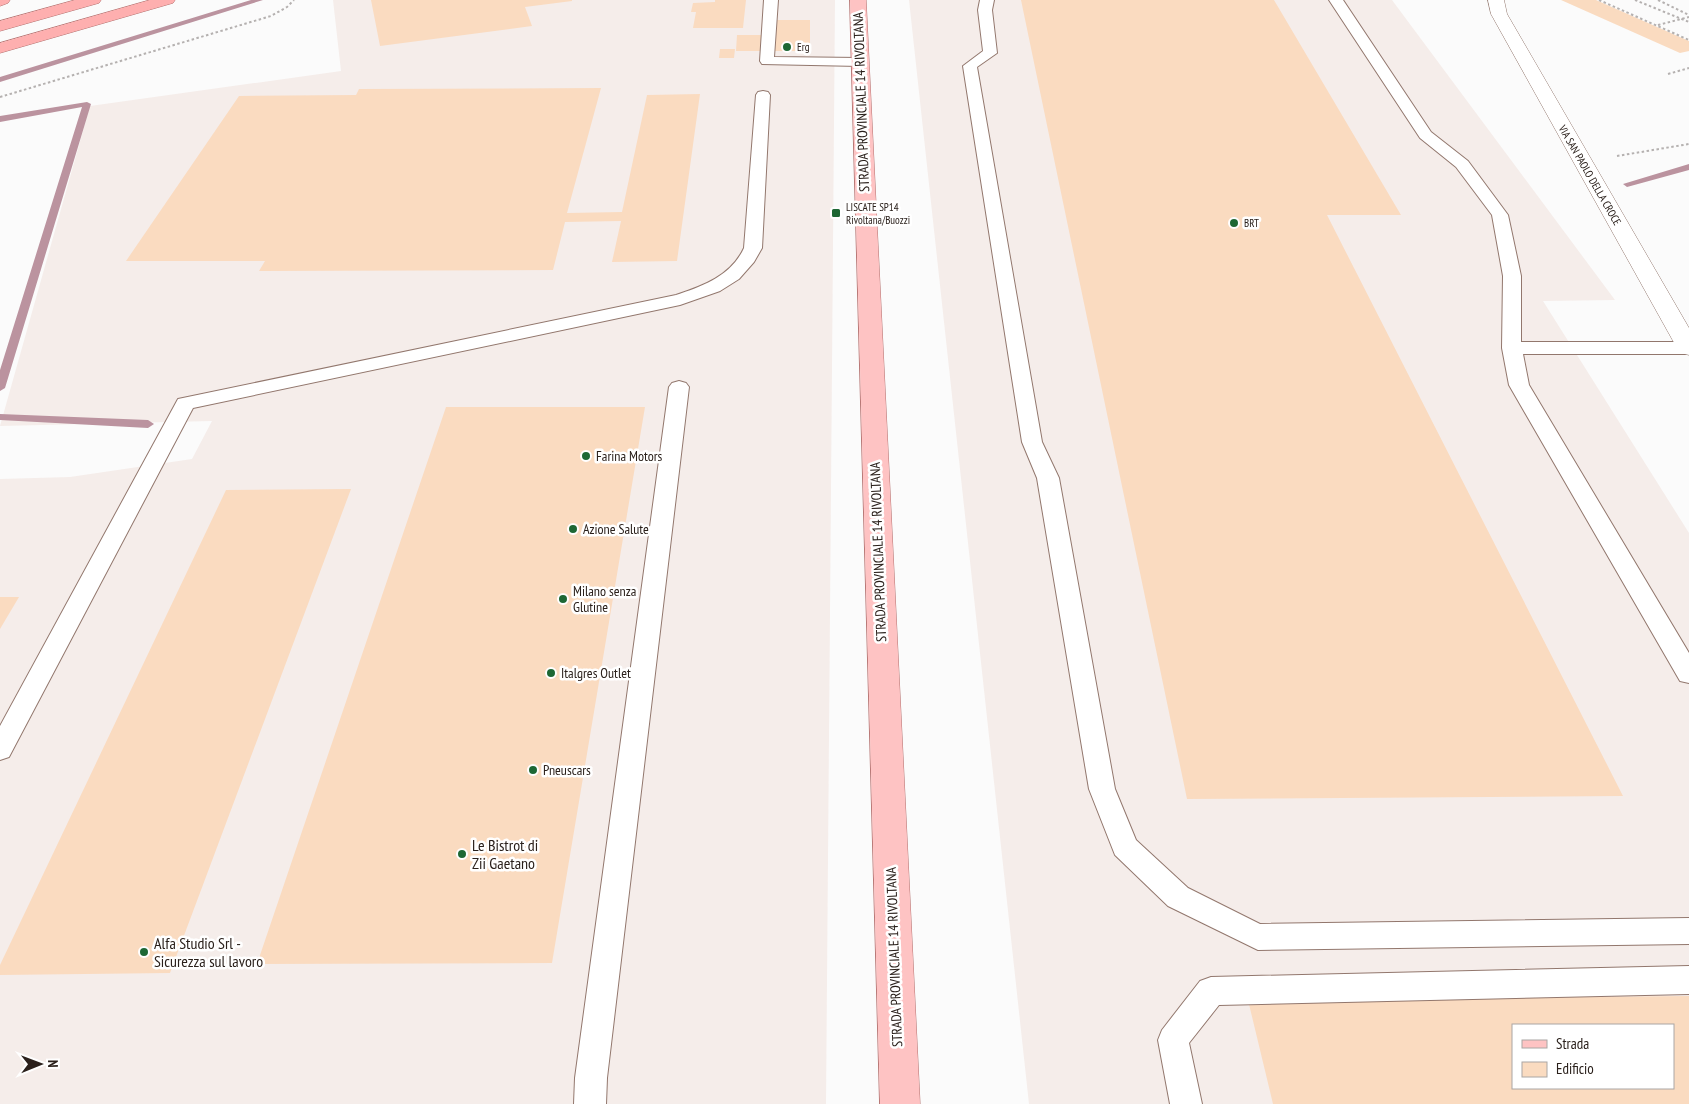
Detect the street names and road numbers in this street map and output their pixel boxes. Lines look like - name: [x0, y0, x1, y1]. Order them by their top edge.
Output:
- street label: STRADA PROVINCIALE 14 RIVOLTANA: [849, 11, 873, 192]
- street label: VIA SAN PAOLO DELLA CROCE: [1555, 122, 1625, 228]
- street label: STRADA PROVINCIALE 14 RIVOLTANA: [866, 461, 890, 642]
- street label: STRADA PROVINCIALE 14 RIVOLTANA: [882, 866, 906, 1047]

